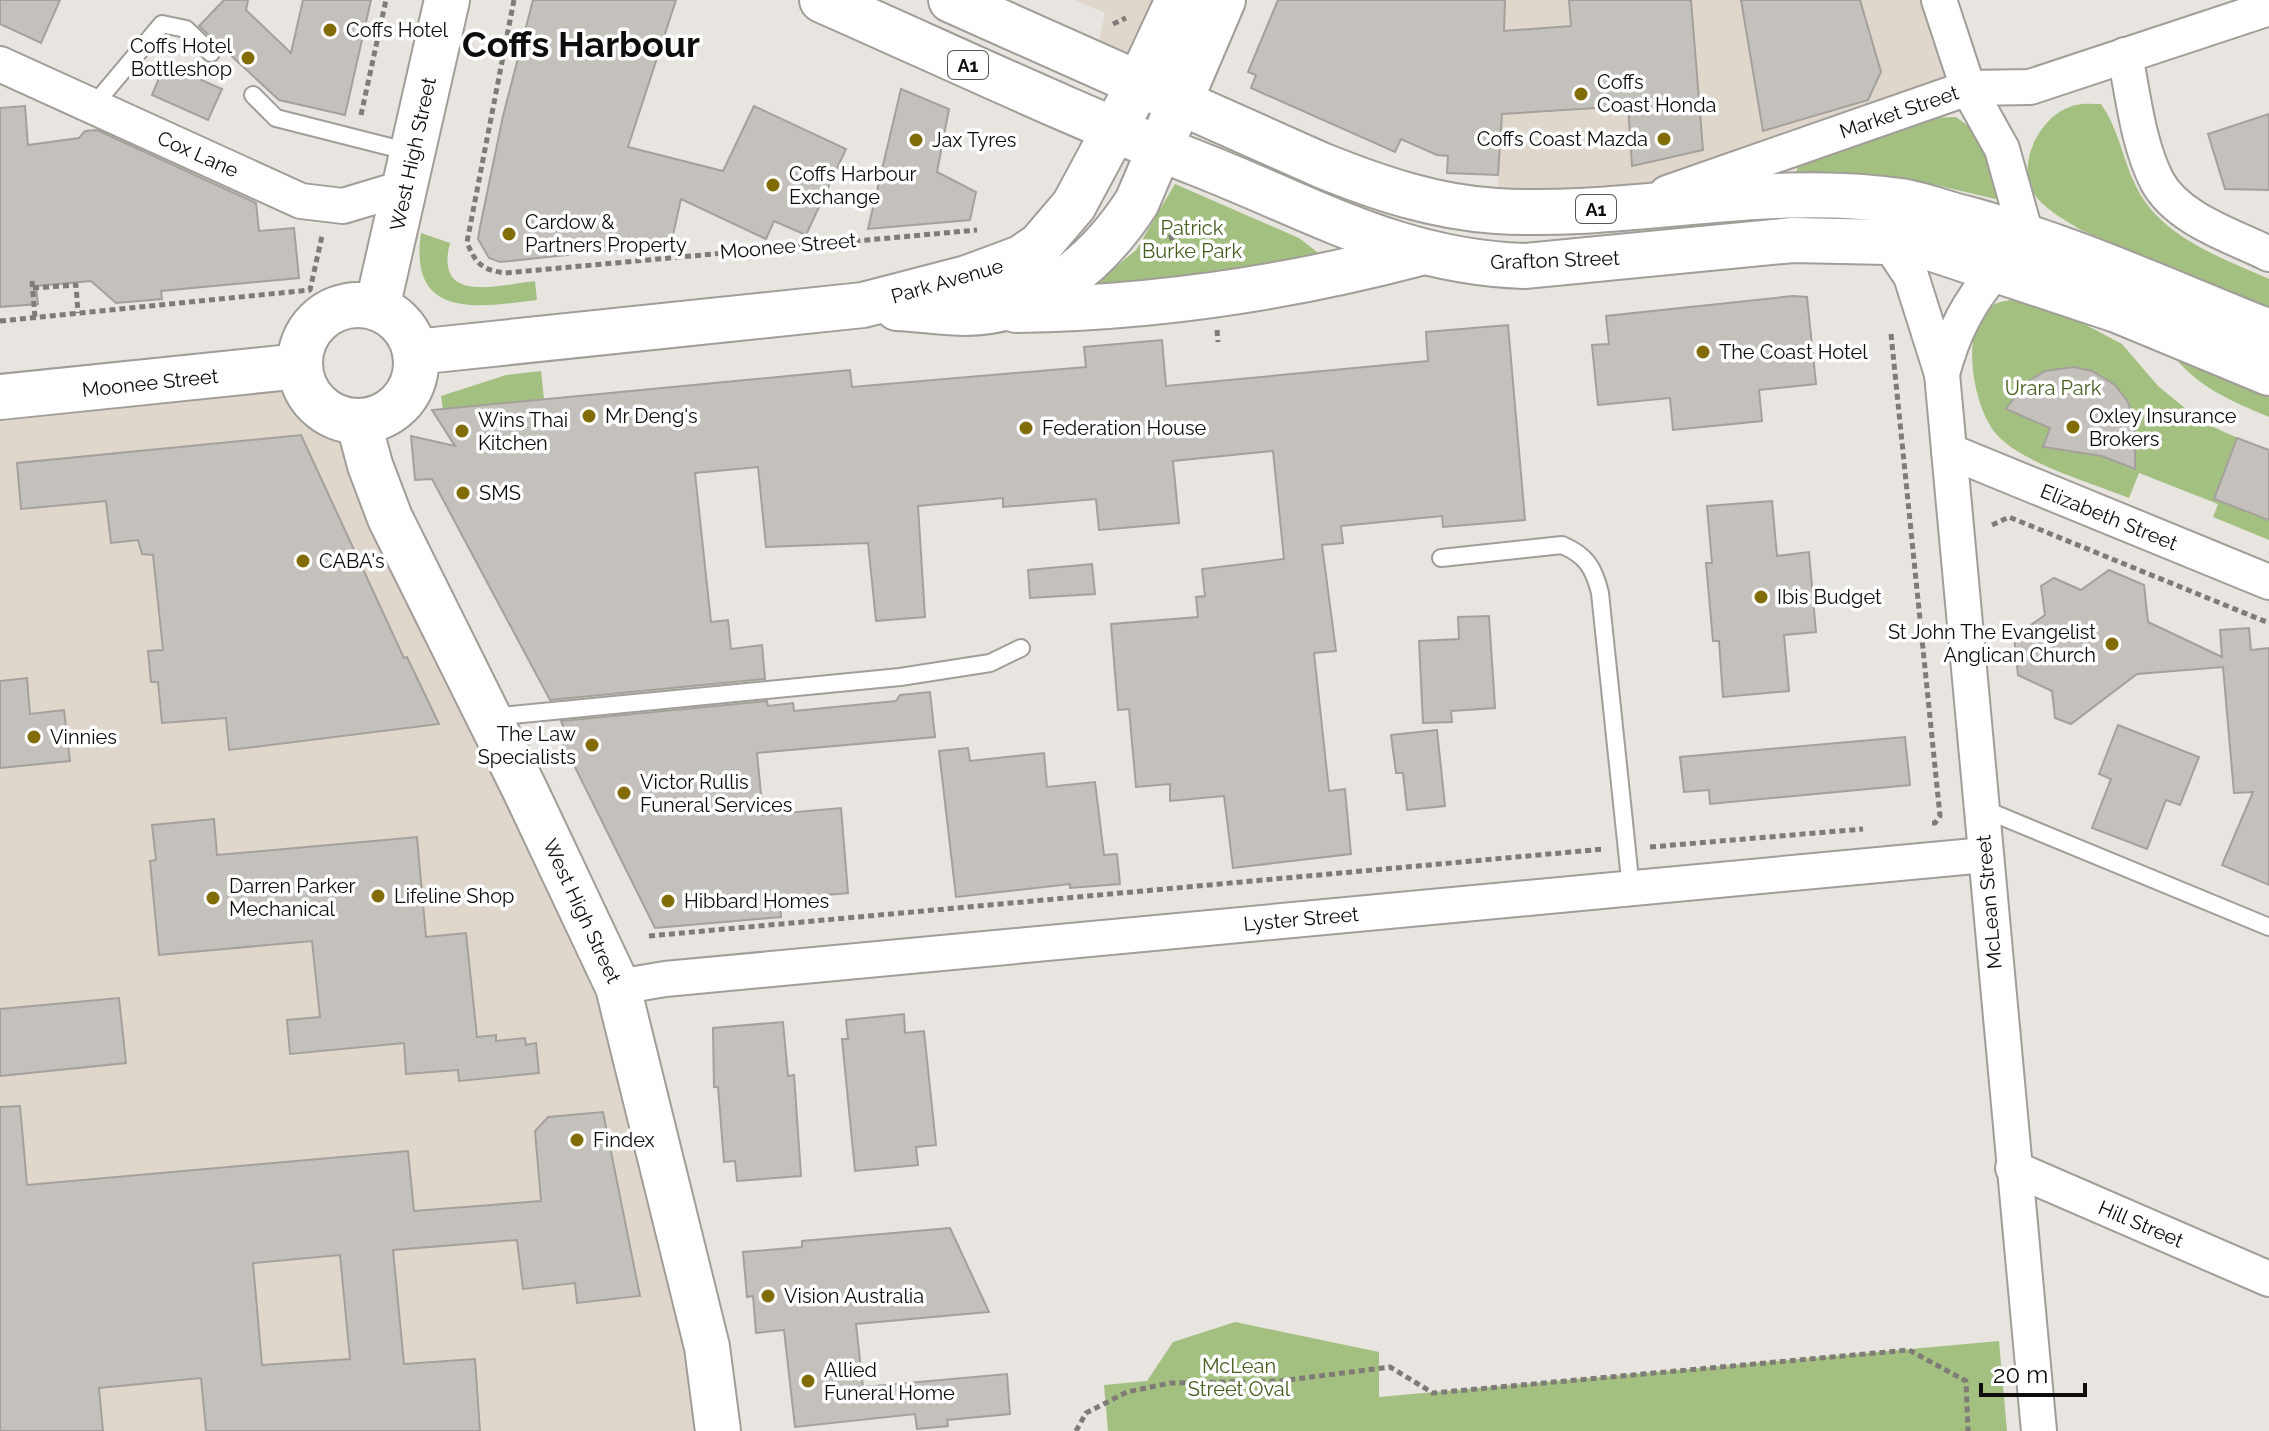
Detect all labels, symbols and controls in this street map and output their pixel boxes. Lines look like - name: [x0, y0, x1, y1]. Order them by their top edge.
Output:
- place label: Coffs Hotel: [346, 18, 448, 42]
- marker: Coffs Hotel: [321, 21, 339, 39]
- district label: Coffs Harbour: [462, 23, 700, 65]
- place label: Coffs Hotel Bottleshop: [130, 34, 233, 81]
- marker: Coffs Hotel Bottleshop: [239, 49, 257, 67]
- road number: A1: [948, 51, 988, 79]
- place label: Coffs Coast Honda: [1597, 70, 1716, 117]
- street label: West High Street: [385, 75, 441, 233]
- street label: Market Street: [1836, 80, 1962, 144]
- marker: Coffs Coast Honda: [1572, 85, 1590, 103]
- street label: Cox Lane: [154, 125, 243, 183]
- place label: Coffs Coast Mazda: [1477, 127, 1648, 151]
- place label: Jax Tyres: [932, 128, 1016, 152]
- marker: Coffs Coast Mazda: [1655, 130, 1673, 148]
- marker: Jax Tyres: [907, 131, 925, 149]
- place label: Coffs Harbour Exchange: [789, 162, 917, 209]
- marker: Coffs Harbour Exchange: [764, 176, 782, 194]
- road number: A1: [1576, 195, 1616, 223]
- place label: Cardow & Partners Property: [525, 210, 687, 257]
- park label: Patrick Burke Park: [1142, 216, 1242, 263]
- marker: Cardow & Partners Property: [500, 225, 518, 243]
- street label: Moonee Street: [719, 228, 858, 264]
- street label: Grafton Street: [1490, 246, 1620, 274]
- street label: Park Avenue: [888, 253, 1006, 308]
- place label: The Coast Hotel: [1719, 340, 1868, 364]
- marker: The Coast Hotel: [1694, 343, 1712, 361]
- street label: Moonee Street: [81, 364, 220, 402]
- park label: Urara Park: [2005, 376, 2102, 400]
- place label: Mr Deng's: [605, 404, 698, 428]
- place label: Oxley Insurance Brokers: [2089, 404, 2237, 451]
- marker: Mr Deng's: [580, 407, 598, 425]
- place label: Wins Thai Kitchen: [478, 408, 568, 455]
- place label: Federation House: [1042, 416, 1207, 440]
- marker: Oxley Insurance Brokers: [2064, 418, 2082, 436]
- marker: Federation House: [1017, 419, 1035, 437]
- marker: Wins Thai Kitchen: [453, 422, 471, 440]
- street label: Elizabeth Street: [2037, 479, 2181, 556]
- place label: SMS: [479, 481, 521, 505]
- marker: SMS: [454, 484, 472, 502]
- place label: CABA's: [319, 549, 385, 573]
- marker: CABA's: [294, 552, 312, 570]
- place label: Ibis Budget: [1777, 585, 1882, 609]
- marker: Ibis Budget: [1752, 588, 1770, 606]
- place label: St John The Evangelist Anglican Church: [1888, 620, 2096, 667]
- marker: St John The Evangelist Anglican Church: [2103, 635, 2121, 653]
- place label: The Law Specialists: [478, 722, 576, 769]
- place label: Vinnies: [50, 725, 117, 749]
- marker: Vinnies: [25, 728, 43, 746]
- marker: The Law Specialists: [583, 736, 601, 754]
- place label: Victor Rullis Funeral Services: [640, 770, 792, 817]
- marker: Victor Rullis Funeral Services: [615, 784, 633, 802]
- street label: McLean Street: [1971, 834, 2007, 970]
- street label: West High Street: [538, 835, 626, 987]
- place label: Darren Parker Mechanical: [229, 874, 355, 921]
- place label: Lifeline Shop: [394, 884, 514, 908]
- marker: Lifeline Shop: [369, 887, 387, 905]
- marker: Darren Parker Mechanical: [204, 889, 222, 907]
- place label: Hibbard Homes: [684, 889, 829, 913]
- marker: Hibbard Homes: [659, 892, 677, 910]
- street label: Lyster Street: [1242, 902, 1360, 936]
- place label: Findex: [593, 1128, 655, 1152]
- marker: Findex: [568, 1131, 586, 1149]
- street label: Hill Street: [2095, 1195, 2187, 1253]
- place label: Vision Australia: [784, 1284, 924, 1308]
- marker: Vision Australia: [759, 1287, 777, 1305]
- scale bar: [1981, 1347, 2085, 1397]
- park label: McLean Street Oval: [1188, 1354, 1291, 1401]
- place label: Allied Funeral Home: [824, 1358, 955, 1405]
- text: 20 m: [1993, 1360, 2048, 1389]
- marker: Allied Funeral Home: [799, 1372, 817, 1390]

